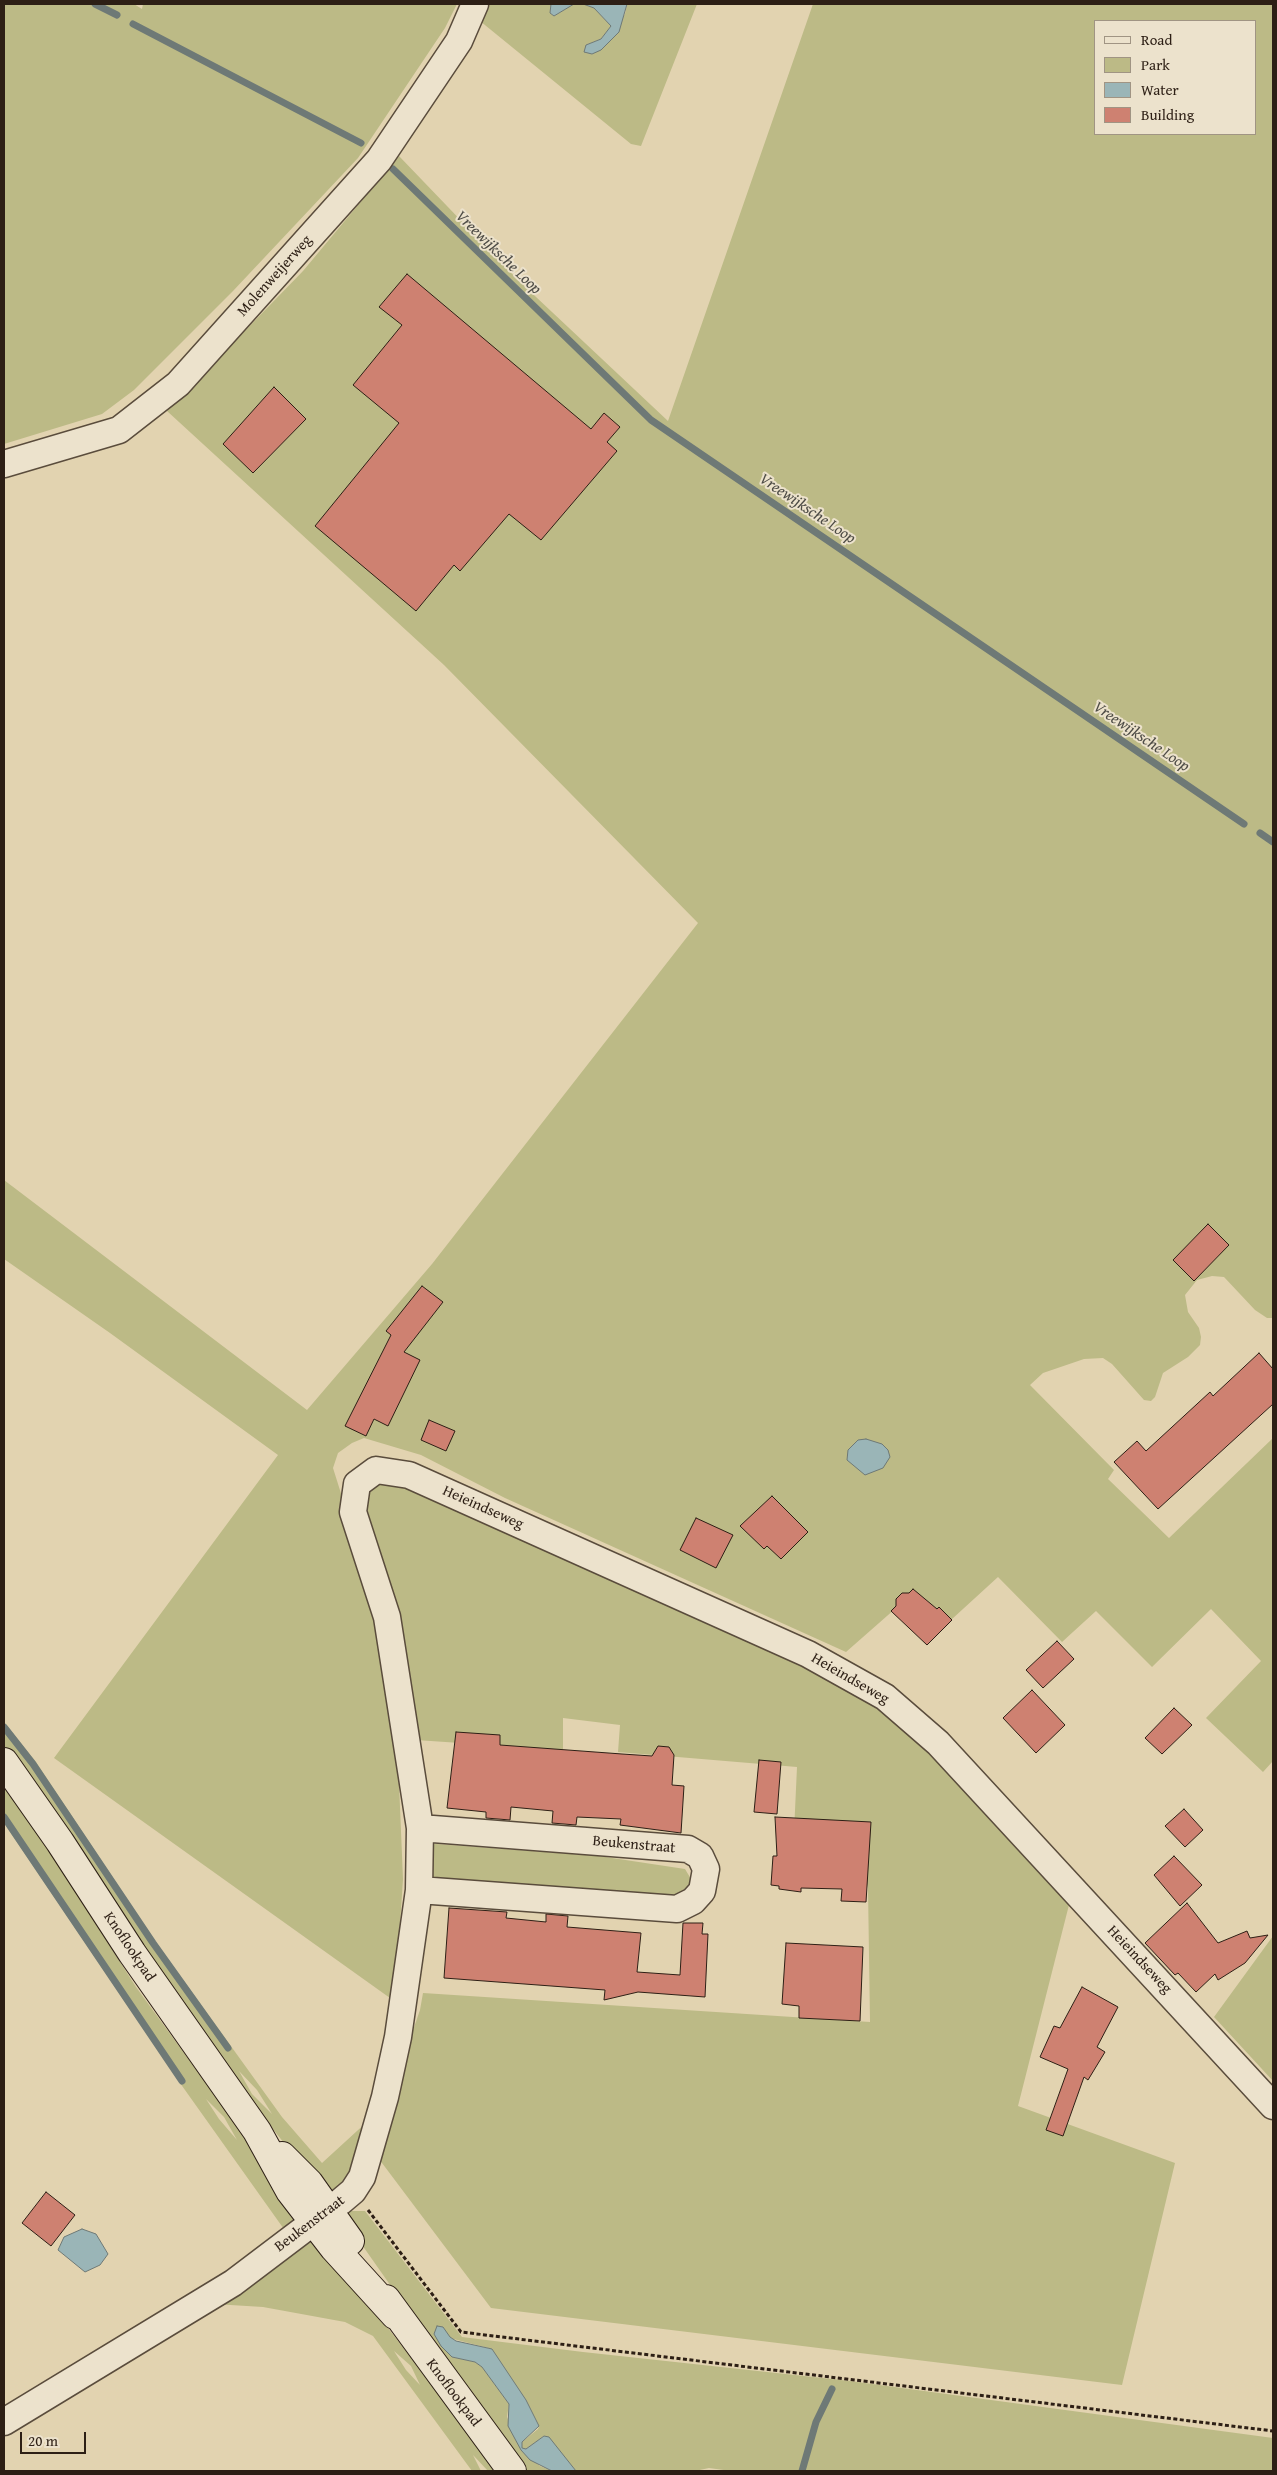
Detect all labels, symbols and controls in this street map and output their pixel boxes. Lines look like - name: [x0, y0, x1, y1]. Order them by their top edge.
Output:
- legend: [1094, 20, 1257, 135]
- text: Road: [1141, 29, 1172, 50]
- text: Park: [1141, 54, 1170, 75]
- text: Water: [1141, 79, 1179, 100]
- text: Building: [1141, 104, 1194, 125]
- water label: Vreewijksche Loop: [451, 207, 545, 299]
- street label: Molenweijerweg: [234, 232, 316, 320]
- water label: Vreewijksche Loop: [755, 470, 859, 548]
- water label: Vreewijksche Loop: [1089, 698, 1193, 776]
- street label: Heieindseweg: [440, 1482, 526, 1534]
- street label: Heieindseweg: [808, 1650, 892, 1708]
- street label: Beukenstraat: [592, 1832, 676, 1858]
- street label: Knoflookpad: [99, 1909, 159, 1985]
- street label: Heieindseweg: [1103, 1922, 1175, 1998]
- street label: Beukenstraat: [271, 2192, 349, 2256]
- street label: Knoflookpad: [422, 2356, 484, 2430]
- scale bar: [22, 2422, 89, 2454]
- text: 20 m: [28, 2430, 58, 2451]

